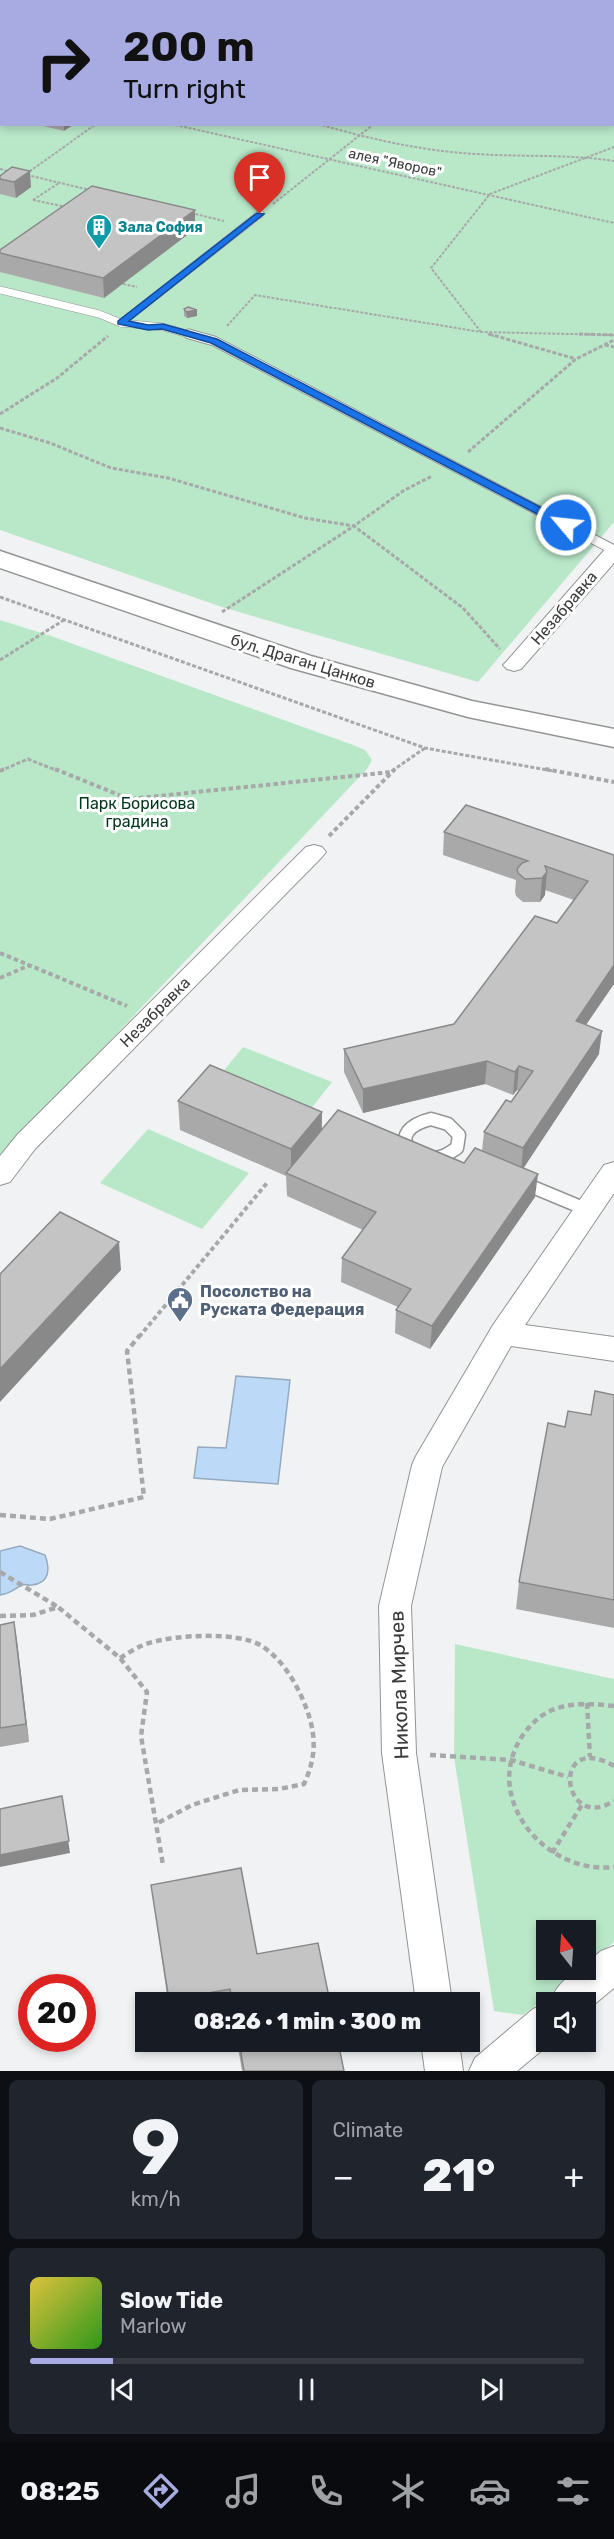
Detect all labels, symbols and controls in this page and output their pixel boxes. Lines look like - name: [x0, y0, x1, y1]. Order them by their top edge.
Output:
- text: 200 m: [123, 22, 255, 72]
- icon: right: [24, 24, 102, 102]
- text: Turn right: [123, 73, 246, 105]
- street label: алея "Яворов": [347, 145, 443, 181]
- pin: [234, 152, 285, 214]
- icon: arrive: [243, 161, 276, 194]
- building icon: Зала София: [84, 212, 114, 250]
- place label: Зала София: [118, 219, 203, 236]
- position arrow: [534, 493, 598, 557]
- street label: Незабравка: [527, 567, 601, 649]
- street label: бул. Драган Цанков: [228, 630, 378, 692]
- park label: Парк Борисова градина: [79, 794, 195, 831]
- street label: Незабравка: [116, 973, 194, 1051]
- place label: Посолство на Руската Федерация: [200, 1282, 364, 1319]
- public building icon: Посолство на Руската Федерация: [165, 1285, 195, 1323]
- street label: Никола Мирчев: [384, 1610, 414, 1760]
- north arrow: [536, 1920, 596, 1980]
- map controls: [536, 1920, 596, 2052]
- speed limit sign: 20: [18, 1974, 96, 2052]
- button: sound: [536, 1992, 596, 2052]
- text: 08:26 · 1 min · 300 m: [194, 2008, 421, 2035]
- text: 9: [131, 2101, 181, 2194]
- text: Climate: [333, 2118, 403, 2142]
- text: 21°: [422, 2149, 495, 2202]
- text: −: [333, 2157, 354, 2196]
- text: +: [563, 2157, 584, 2196]
- text: km/h: [131, 2187, 181, 2211]
- text: Slow Tide: [120, 2287, 223, 2314]
- text: Marlow: [120, 2314, 187, 2338]
- icon: previous: [106, 2373, 139, 2406]
- icon: pause: [290, 2373, 323, 2406]
- icon: next: [475, 2373, 508, 2406]
- icon: directions: [140, 2470, 182, 2512]
- icon: music: [222, 2470, 264, 2512]
- icon: phone: [305, 2470, 347, 2512]
- icon: climate: [387, 2470, 429, 2512]
- icon: car: [469, 2470, 511, 2512]
- icon: filters: [552, 2470, 594, 2512]
- text: 08:25: [20, 2475, 100, 2507]

